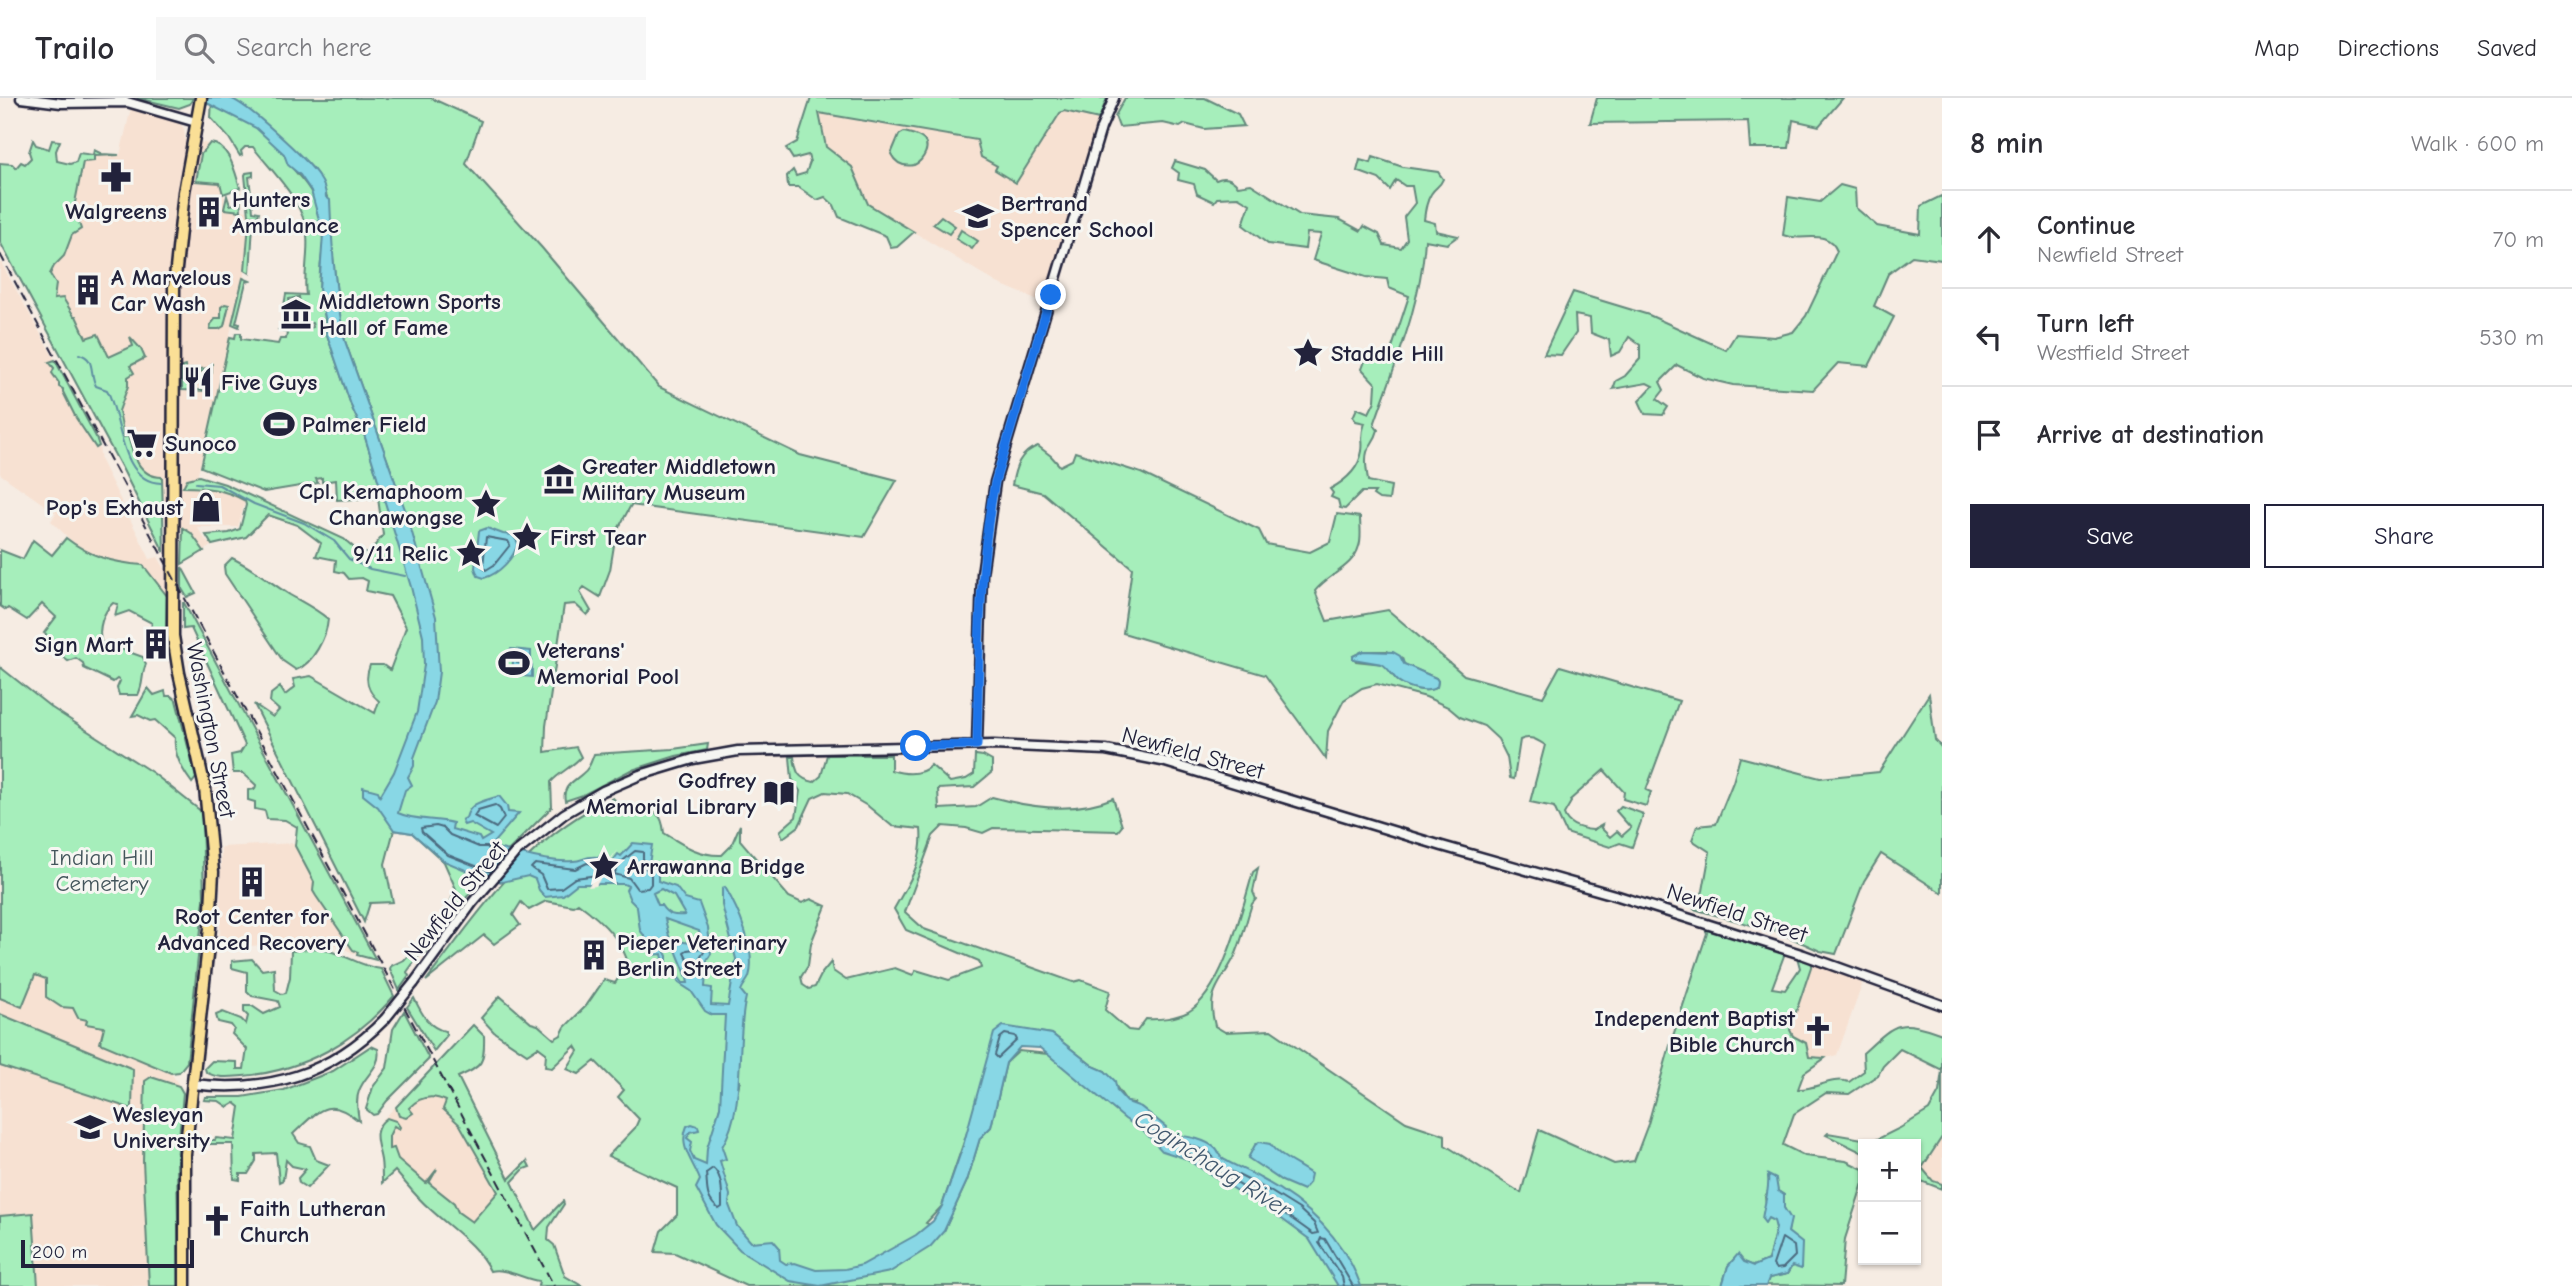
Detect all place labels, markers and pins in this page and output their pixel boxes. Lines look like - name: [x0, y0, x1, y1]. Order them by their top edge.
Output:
- pharmacy icon: Walgreens: [99, 160, 133, 194]
- place label: Hunters Ambulance: [232, 186, 339, 239]
- place label: Bertrand Spencer School: [1001, 190, 1154, 243]
- building icon: Hunters Ambulance: [192, 195, 226, 229]
- place label: Walgreens: [65, 198, 167, 225]
- school or university icon: Bertrand Spencer School: [961, 199, 995, 233]
- place label: A Marvelous Car Wash: [111, 264, 231, 317]
- building icon: A Marvelous Car Wash: [71, 273, 105, 307]
- place label: Middletown Sports Hall of Fame: [319, 288, 501, 341]
- museum icon: Middletown Sports Hall of Fame: [279, 297, 313, 331]
- place icon: Staddle Hill: [1291, 336, 1325, 370]
- place label: Staddle Hill: [1331, 340, 1444, 367]
- restaurant icon: Five Guys: [181, 365, 215, 399]
- place label: Five Guys: [221, 369, 318, 396]
- sports icon: Palmer Field: [262, 407, 296, 441]
- place label: Palmer Field: [302, 411, 427, 438]
- supermarket icon: Sunoco: [125, 426, 159, 460]
- place label: Sunoco: [165, 430, 237, 457]
- place label: Greater Middletown Military Museum: [582, 453, 776, 506]
- museum icon: Greater Middletown Military Museum: [542, 462, 576, 496]
- place label: Cpl. Kemaphoom Chanawongse: [299, 478, 463, 531]
- place icon: Cpl. Kemaphoom Chanawongse: [469, 487, 503, 521]
- shop icon: Pop's Exhaust: [189, 490, 223, 524]
- place label: Pop's Exhaust: [46, 494, 183, 521]
- place icon: First Tear: [510, 520, 544, 554]
- place label: First Tear: [550, 524, 647, 551]
- place icon: 9/11 Relic: [454, 536, 488, 570]
- place label: 9/11 Relic: [353, 540, 448, 567]
- building icon: Sign Mart: [139, 627, 173, 661]
- place label: Sign Mart: [35, 631, 133, 658]
- place label: Veterans' Memorial Pool: [537, 637, 679, 690]
- sports icon: Veterans' Memorial Pool: [497, 646, 531, 680]
- place label: Godfrey Memorial Library: [586, 767, 756, 820]
- library icon: Godfrey Memorial Library: [762, 776, 796, 810]
- place icon: Arrawanna Bridge: [587, 849, 621, 883]
- place label: Arrawanna Bridge: [627, 853, 805, 880]
- building icon: Root Center for Advanced Recovery: [235, 865, 269, 899]
- place label: Root Center for Advanced Recovery: [158, 903, 347, 956]
- place label: Pieper Veterinary Berlin Street: [617, 929, 787, 982]
- building icon: Pieper Veterinary Berlin Street: [577, 938, 611, 972]
- place label: Independent Baptist Bible Church: [1595, 1005, 1795, 1058]
- church icon: Independent Baptist Bible Church: [1801, 1014, 1835, 1048]
- place label: Wesleyan University: [113, 1101, 210, 1154]
- school or university icon: Wesleyan University: [73, 1110, 107, 1144]
- place label: Faith Lutheran Church: [240, 1195, 386, 1248]
- church icon: Faith Lutheran Church: [200, 1204, 234, 1238]

